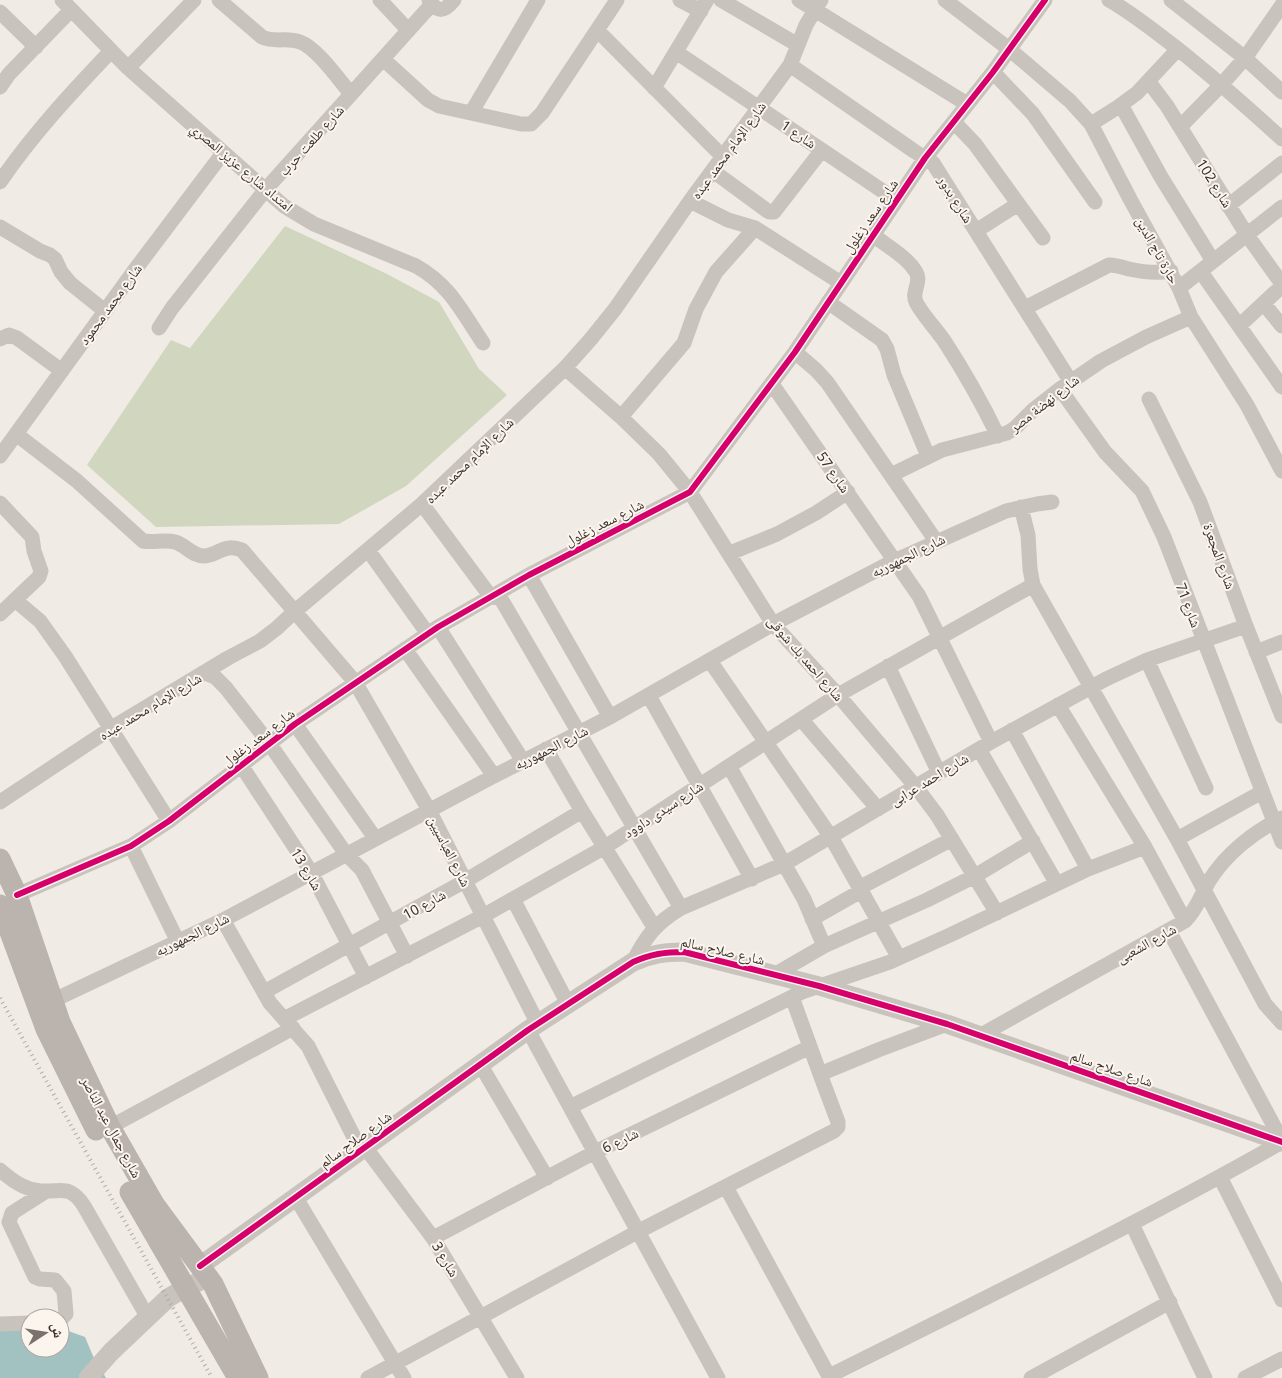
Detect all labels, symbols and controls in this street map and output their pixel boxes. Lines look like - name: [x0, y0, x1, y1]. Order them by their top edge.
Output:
- street label: شارع الإمام محمد عبده: [686, 97, 771, 203]
- street label: شارع طلعت حرب: [274, 101, 349, 180]
- street label: شارع 1: [777, 115, 820, 153]
- street label: امتداد شارع عزيز المصري: [185, 118, 297, 218]
- street label: شارع 102: [1192, 155, 1237, 212]
- street label: شارع بدور: [933, 171, 978, 227]
- street label: شارع سعد زغلول: [838, 175, 903, 258]
- street label: حارة تاج الدين: [1131, 213, 1184, 288]
- street label: شارع محمد محمود: [74, 260, 147, 349]
- street label: شارع نهضة مصر: [1005, 370, 1083, 438]
- street label: شارع الإمام محمد عبده: [420, 413, 518, 508]
- street label: شارع 57: [812, 448, 855, 497]
- street label: شارع سعد زغلول: [561, 494, 647, 551]
- street label: شارع المجعرة: [1198, 520, 1241, 592]
- street label: شارع الجمهوريه: [868, 529, 949, 582]
- street label: شارع 71: [1171, 580, 1206, 630]
- street label: شارع احمد بك شوقى: [763, 611, 848, 705]
- street label: شارع الإمام محمد عبده: [95, 668, 205, 745]
- street label: شارع سعد زغلول: [218, 703, 299, 771]
- street label: شارع الجمهوريه: [511, 720, 591, 775]
- street label: شارع احمد عرابى: [886, 748, 972, 811]
- street label: شارع سيدى داوود: [619, 776, 707, 843]
- street label: شارع العباسيين: [423, 812, 476, 890]
- street label: شارع 13: [286, 844, 327, 894]
- street label: شارع 10: [399, 884, 449, 924]
- street label: شارع الجمهوريه: [152, 908, 233, 961]
- street label: شارع الشعبى: [1113, 919, 1180, 968]
- street label: شارع صلاح سالم: [679, 931, 767, 970]
- street label: شارع صلاح سالم: [1068, 1045, 1155, 1092]
- street label: شارع جمال عبد الناصر: [76, 1072, 147, 1182]
- street label: شارع صلاح سالم: [315, 1106, 396, 1173]
- street label: شارع 6: [599, 1123, 642, 1158]
- street label: شارع 3: [427, 1238, 464, 1281]
- north arrow: [20, 1308, 70, 1358]
- text: ش: [47, 1321, 69, 1340]

